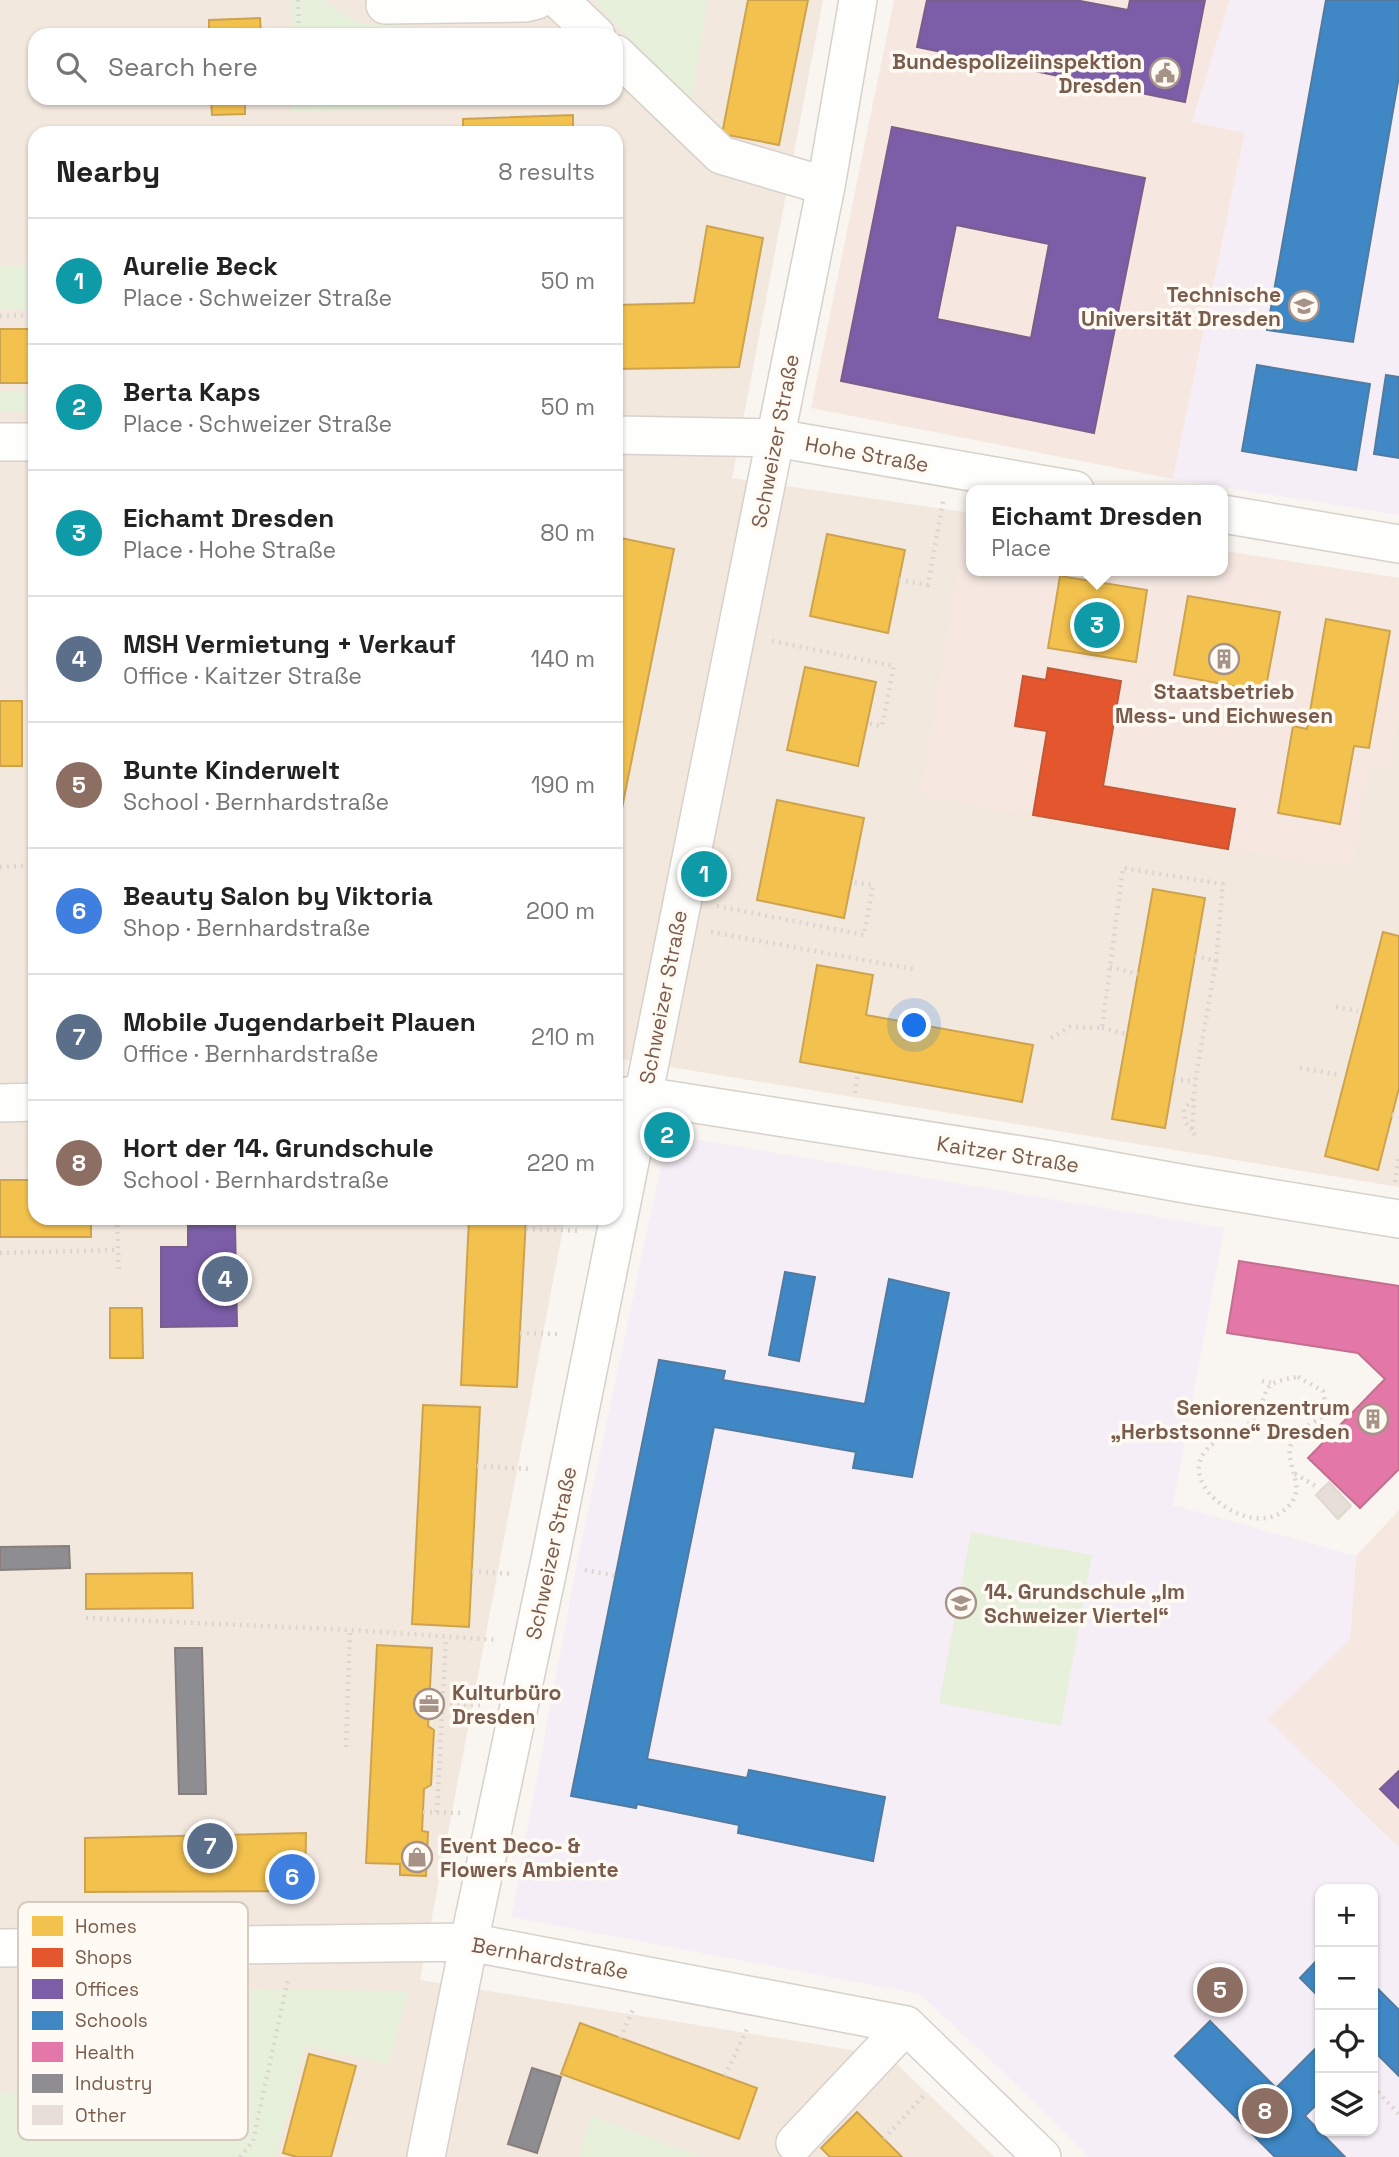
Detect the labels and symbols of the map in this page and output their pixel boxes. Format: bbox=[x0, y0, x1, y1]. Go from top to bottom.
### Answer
place label: Bundespolizeiinspektion Dresden bbox=[892, 48, 1142, 99]
public building icon: Bundespolizeiinspektion Dresden bbox=[1148, 56, 1182, 90]
place label: Technische Universität Dresden bbox=[1081, 281, 1281, 332]
school or university icon: Technische Universität Dresden bbox=[1287, 289, 1321, 323]
street label: Schweizer Straße bbox=[745, 352, 805, 530]
street label: Hohe Straße bbox=[803, 430, 931, 478]
pin: 3 bbox=[1074, 599, 1120, 651]
building icon: Staatsbetrieb Mess- und Eichwesen bbox=[1207, 642, 1241, 676]
place label: Staatsbetrieb Mess- und Eichwesen bbox=[1115, 678, 1333, 729]
pin: 1 bbox=[681, 848, 727, 900]
street label: Schweizer Straße bbox=[633, 908, 693, 1086]
your location bbox=[897, 1008, 931, 1042]
pin: 2 bbox=[644, 1109, 690, 1161]
street label: Kaitzer Straße bbox=[935, 1129, 1081, 1179]
pin: 4 bbox=[202, 1253, 248, 1305]
place label: Seniorenzentrum „Herbstsonne“ Dresden bbox=[1110, 1394, 1350, 1445]
building icon: Seniorenzentrum „Herbstsonne“ Dresden bbox=[1356, 1402, 1390, 1436]
street label: Schweizer Straße bbox=[519, 1464, 583, 1642]
place label: 14. Grundschule „Im Schweizer Viertel“ bbox=[984, 1578, 1185, 1629]
school or university icon: 14. Grundschule „Im Schweizer Viertel“ bbox=[944, 1586, 978, 1620]
place label: Kulturbüro Dresden bbox=[452, 1679, 561, 1730]
office icon: Kulturbüro Dresden bbox=[412, 1687, 446, 1721]
pin: 7 bbox=[187, 1820, 233, 1872]
place label: Event Deco- & Flowers Ambiente bbox=[440, 1832, 619, 1883]
shop icon: Event Deco- & Flowers Ambiente bbox=[400, 1840, 434, 1874]
pin: 6 bbox=[269, 1851, 315, 1903]
legend bbox=[18, 1902, 248, 2140]
text: Homes bbox=[75, 1914, 137, 1939]
street label: Bernhardstraße bbox=[469, 1931, 631, 1985]
text: Shops bbox=[75, 1945, 132, 1970]
pin: 5 bbox=[1197, 1964, 1243, 2016]
text: Offices bbox=[75, 1977, 139, 2002]
text: Schools bbox=[75, 2008, 148, 2033]
text: Health bbox=[75, 2040, 135, 2065]
text: Industry bbox=[75, 2071, 152, 2096]
pin: 8 bbox=[1242, 2085, 1288, 2137]
text: Other bbox=[75, 2103, 127, 2128]

